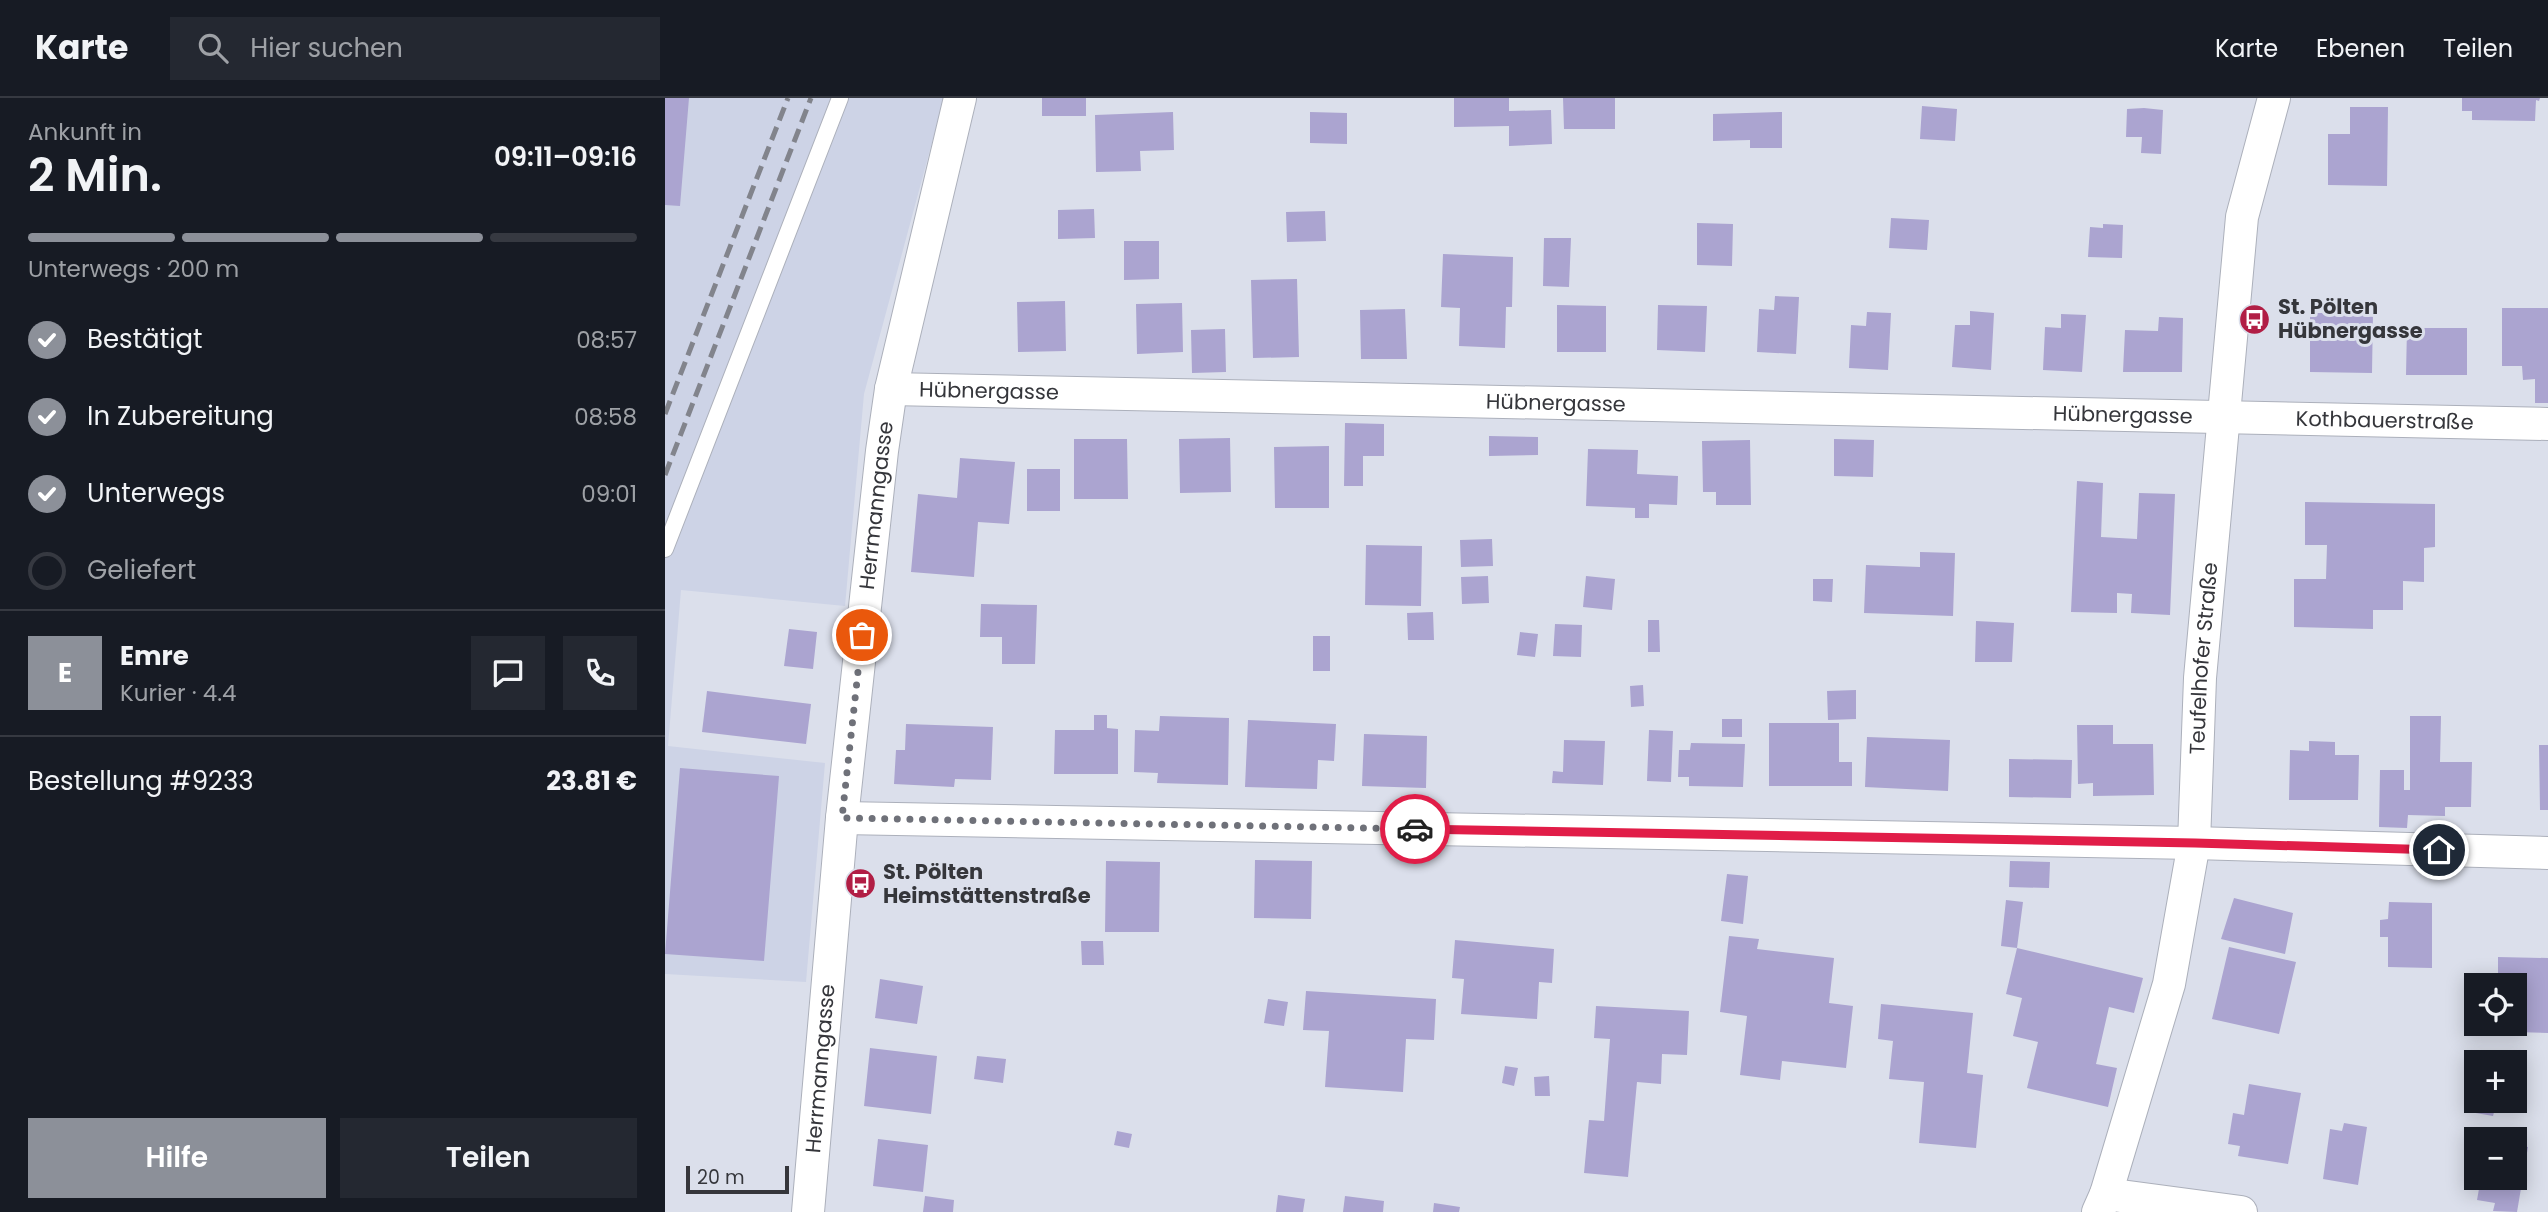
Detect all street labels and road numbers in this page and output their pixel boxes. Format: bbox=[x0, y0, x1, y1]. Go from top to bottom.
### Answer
street label: Hübnergasse bbox=[919, 375, 1059, 407]
street label: Hübnergasse bbox=[1486, 387, 1626, 419]
street label: Hübnergasse bbox=[2052, 399, 2193, 430]
street label: Kothbauerstraße bbox=[2295, 404, 2474, 436]
street label: Herrmanngasse bbox=[852, 419, 900, 591]
street label: Teufelhofer Straße bbox=[2182, 561, 2224, 755]
street label: Herrmanngasse bbox=[798, 983, 842, 1154]

